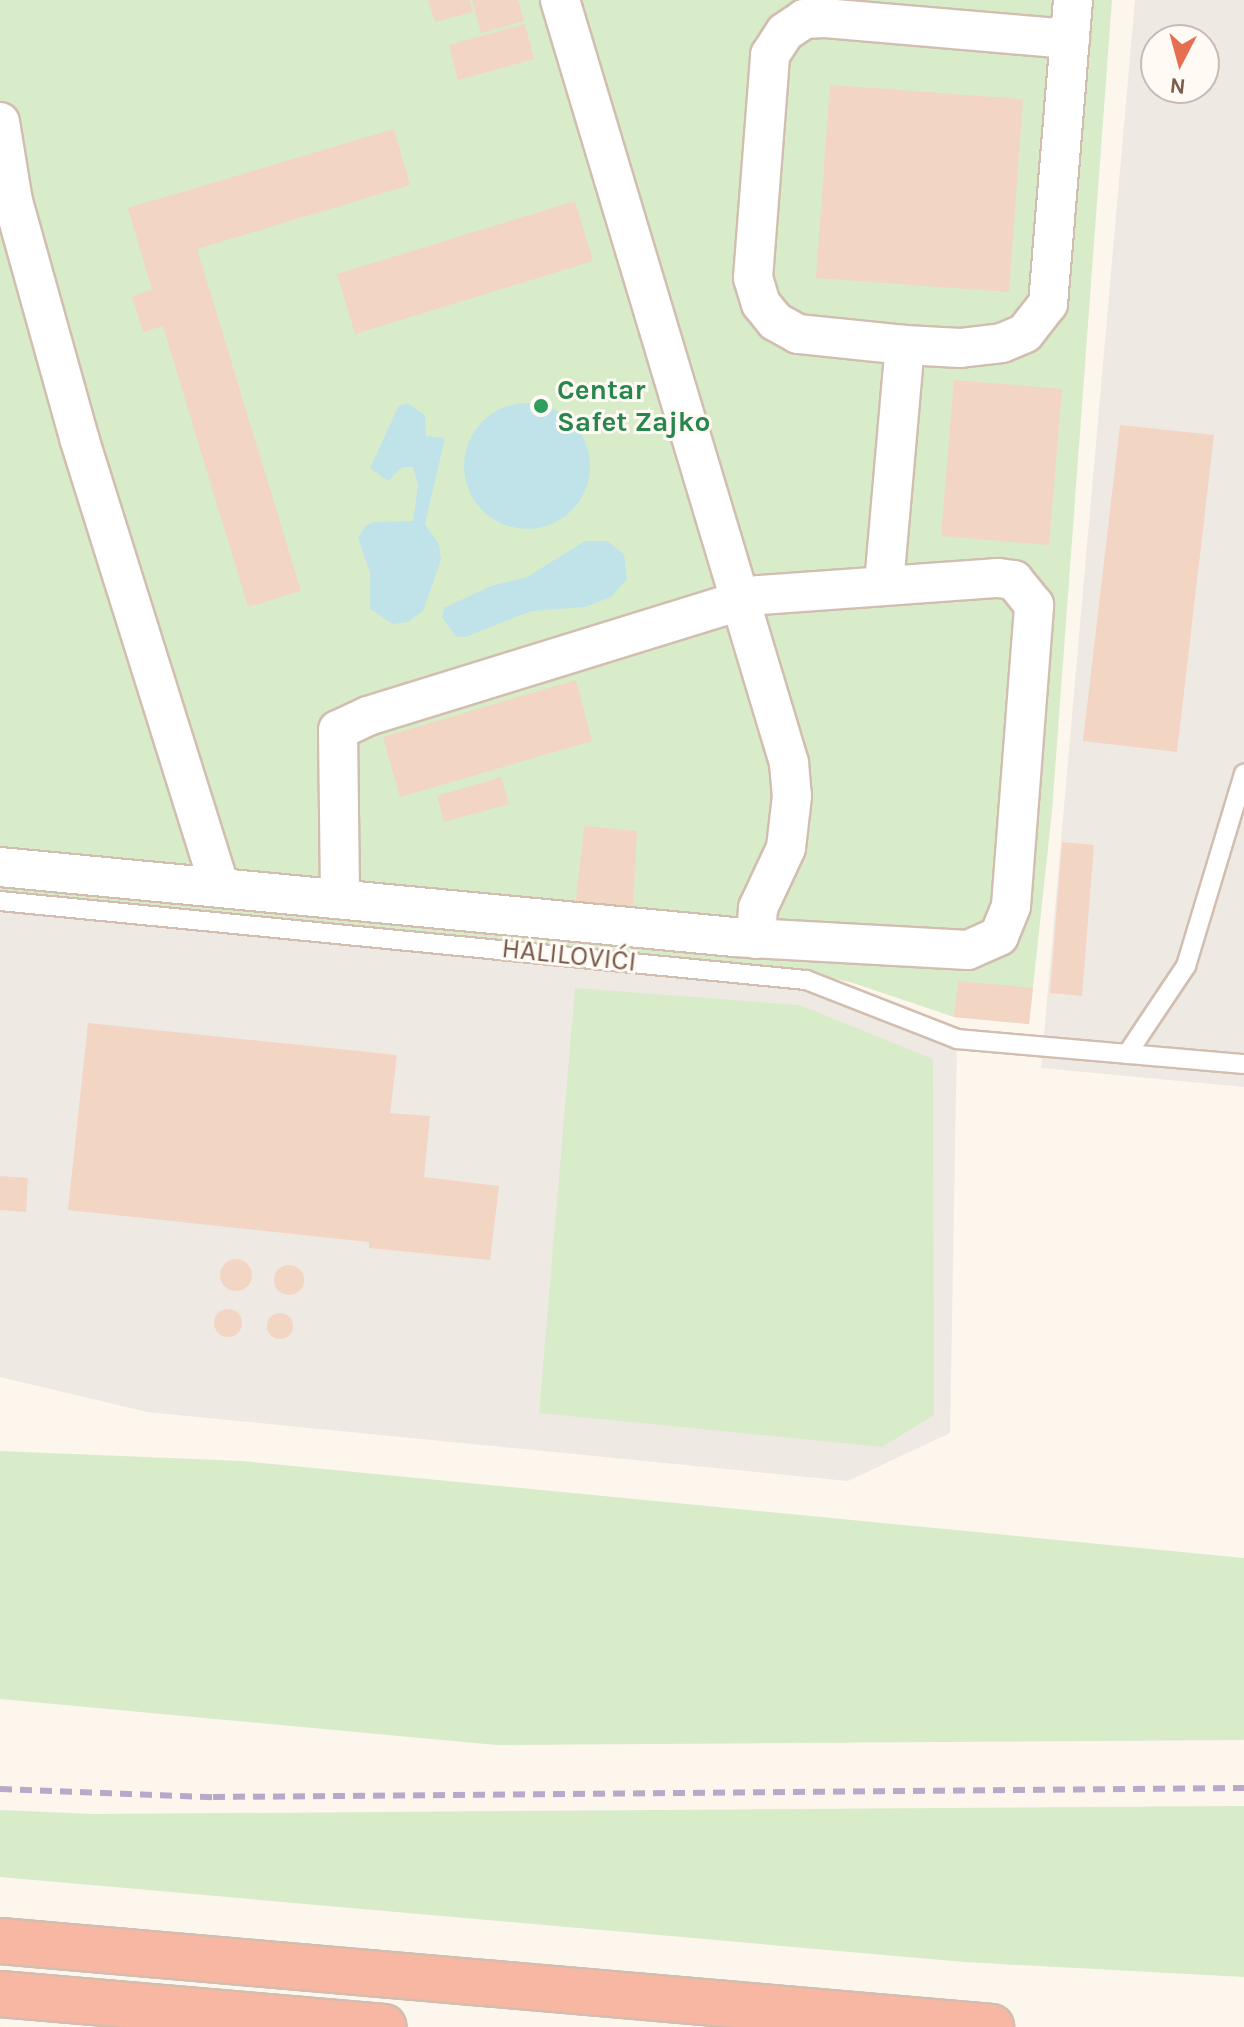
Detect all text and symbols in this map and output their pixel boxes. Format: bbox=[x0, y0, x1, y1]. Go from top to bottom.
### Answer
north arrow bbox=[1140, 24, 1220, 104]
text: N bbox=[1168, 72, 1187, 100]
place label: Centar Safet Zajko bbox=[557, 373, 710, 439]
marker: Centar Safet Zajko bbox=[532, 397, 550, 415]
street label: HALILOVIĆI bbox=[500, 931, 638, 979]

